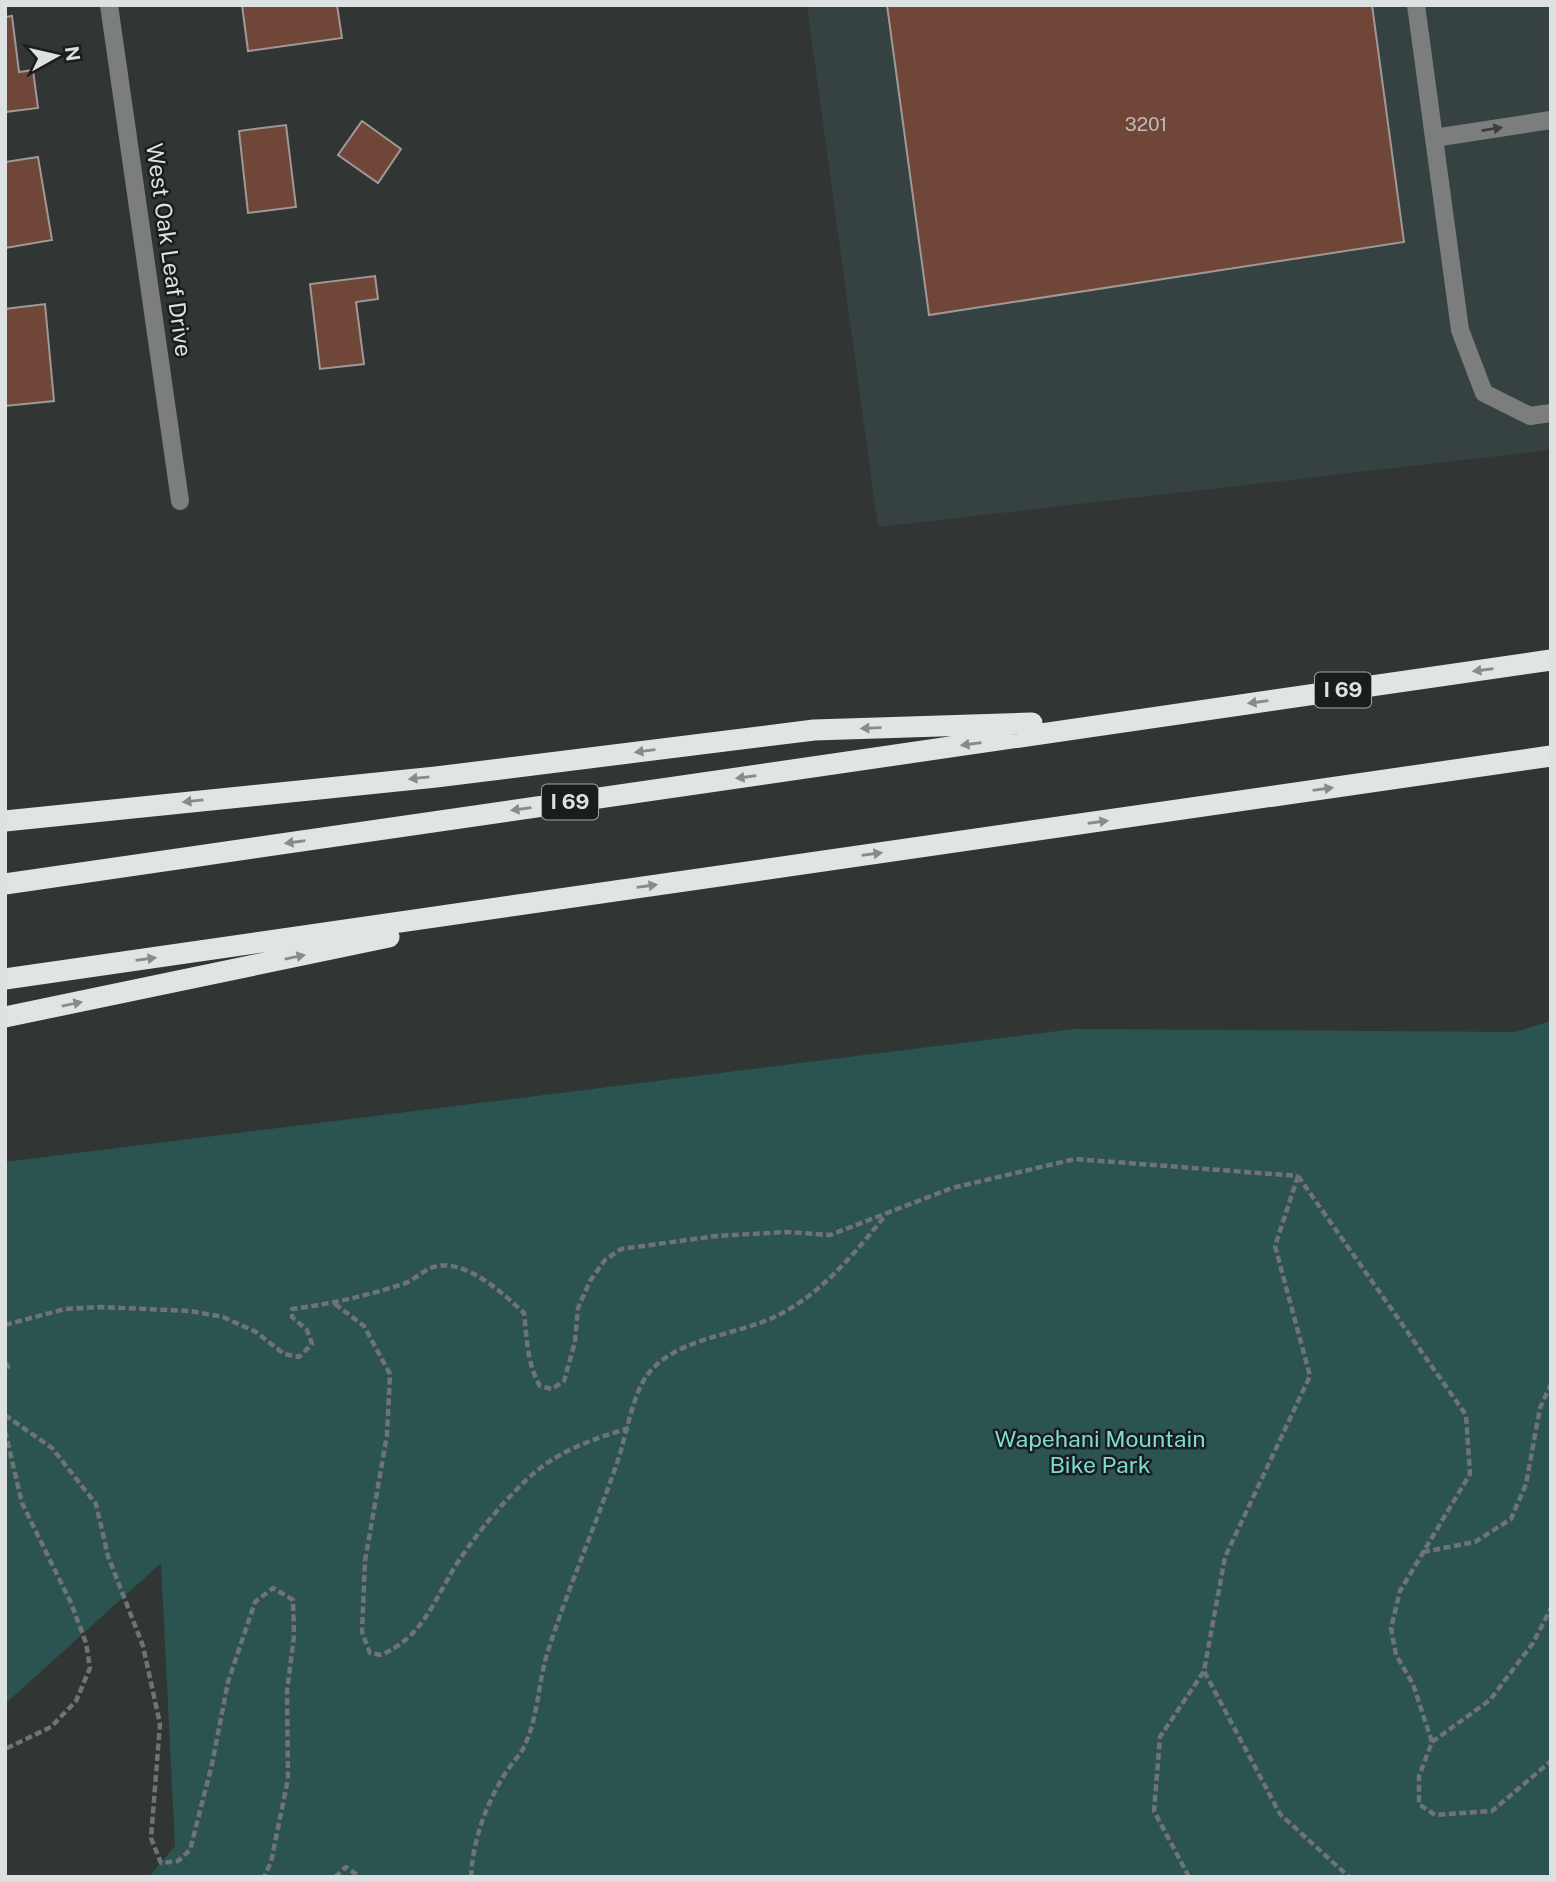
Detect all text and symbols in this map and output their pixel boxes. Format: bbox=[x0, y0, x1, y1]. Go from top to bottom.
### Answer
north arrow bbox=[21, 21, 91, 91]
text: N bbox=[61, 45, 85, 63]
house number: 3201 bbox=[1125, 113, 1167, 135]
one-way arrow bbox=[1482, 123, 1504, 134]
street label: West Oak Leaf Drive bbox=[141, 141, 198, 358]
one-way arrow bbox=[1472, 665, 1494, 676]
road number: I 69 bbox=[1315, 672, 1371, 708]
one-way arrow bbox=[1247, 697, 1269, 708]
one-way arrow bbox=[860, 723, 882, 734]
one-way arrow bbox=[960, 739, 982, 750]
one-way arrow bbox=[634, 746, 656, 757]
one-way arrow bbox=[735, 771, 757, 782]
one-way arrow bbox=[408, 773, 430, 784]
one-way arrow bbox=[1312, 783, 1334, 794]
road number: I 69 bbox=[542, 784, 598, 820]
one-way arrow bbox=[182, 796, 204, 807]
one-way arrow bbox=[509, 804, 531, 815]
one-way arrow bbox=[1087, 816, 1109, 827]
one-way arrow bbox=[284, 837, 306, 848]
one-way arrow bbox=[862, 848, 884, 859]
one-way arrow bbox=[636, 881, 658, 892]
one-way arrow bbox=[284, 951, 306, 962]
one-way arrow bbox=[135, 953, 157, 964]
one-way arrow bbox=[61, 999, 83, 1010]
park label: Wapehani Mountain Bike Park bbox=[994, 1425, 1206, 1478]

